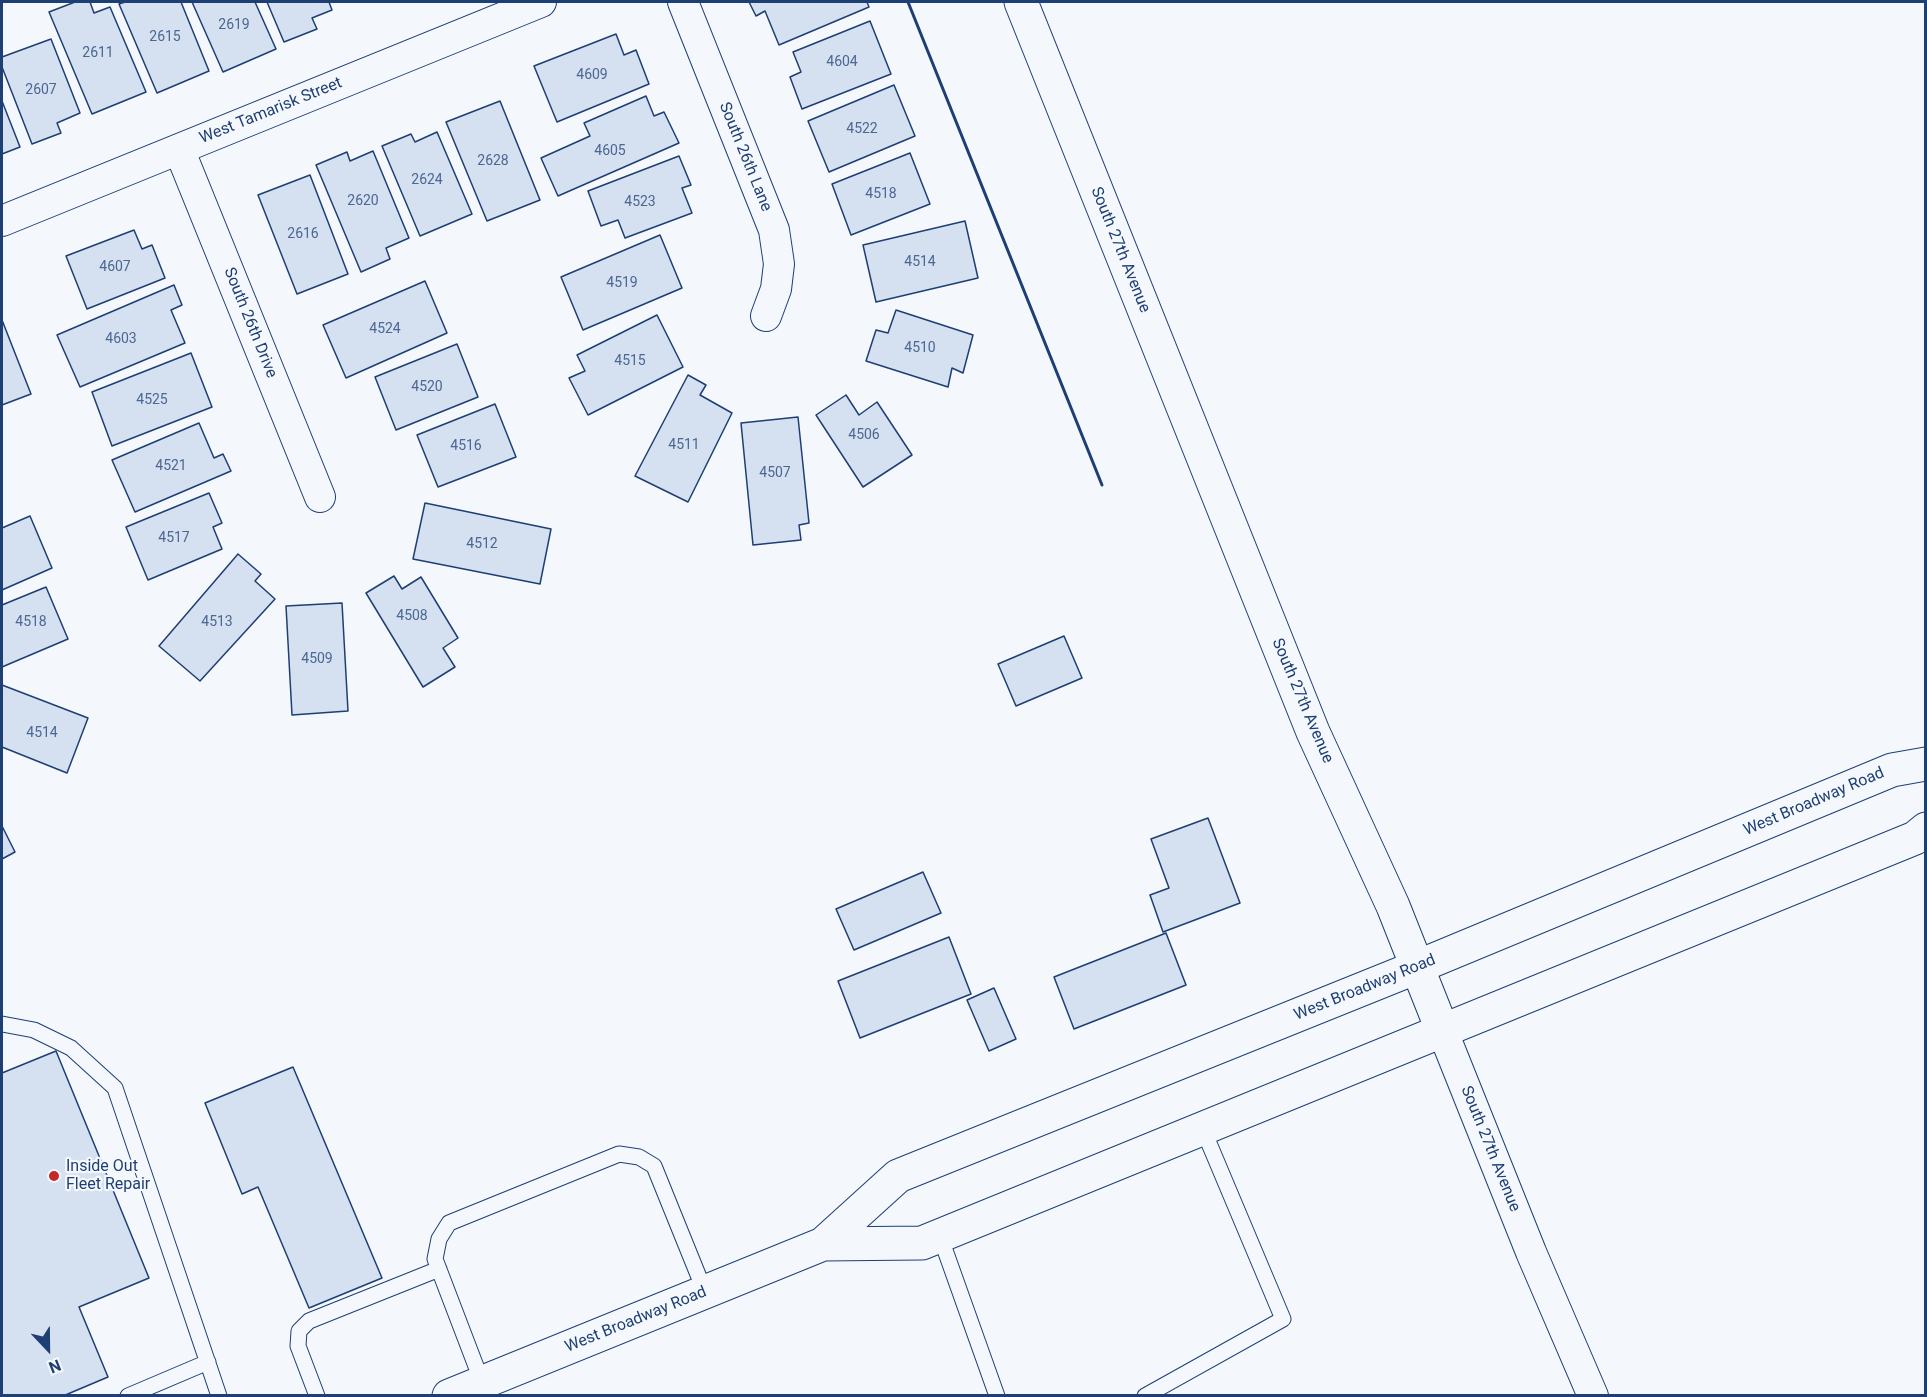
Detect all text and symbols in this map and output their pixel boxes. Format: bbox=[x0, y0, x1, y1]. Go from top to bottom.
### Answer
house number: 2619 bbox=[218, 17, 250, 33]
house number: 2615 bbox=[149, 29, 181, 45]
house number: 2611 bbox=[82, 45, 114, 61]
house number: 4604 bbox=[826, 54, 858, 70]
house number: 4609 bbox=[576, 67, 608, 83]
street label: West Tamarisk Street bbox=[197, 74, 345, 148]
house number: 2607 bbox=[25, 82, 57, 98]
street label: South 26th Lane bbox=[714, 100, 776, 214]
house number: 4522 bbox=[846, 121, 878, 137]
house number: 4605 bbox=[594, 143, 626, 159]
house number: 2628 bbox=[477, 153, 509, 169]
house number: 2624 bbox=[411, 172, 443, 188]
street label: South 27th Avenue bbox=[1086, 184, 1154, 316]
house number: 4518 bbox=[865, 186, 897, 202]
house number: 2620 bbox=[347, 193, 379, 209]
house number: 4523 bbox=[624, 194, 656, 210]
house number: 2616 bbox=[287, 226, 319, 242]
house number: 4514 bbox=[904, 254, 936, 270]
house number: 4607 bbox=[99, 259, 131, 275]
street label: South 26th Drive bbox=[219, 265, 281, 381]
house number: 4519 bbox=[606, 275, 638, 291]
house number: 4524 bbox=[369, 321, 401, 337]
house number: 4603 bbox=[105, 331, 137, 347]
house number: 4510 bbox=[904, 340, 936, 356]
house number: 4515 bbox=[614, 353, 646, 369]
house number: 4520 bbox=[411, 379, 443, 395]
house number: 4525 bbox=[136, 392, 168, 408]
house number: 4506 bbox=[848, 427, 880, 443]
house number: 4511 bbox=[668, 437, 700, 453]
house number: 4516 bbox=[450, 438, 482, 454]
house number: 4521 bbox=[155, 458, 187, 474]
house number: 4507 bbox=[759, 465, 791, 481]
house number: 4517 bbox=[158, 530, 190, 546]
house number: 4512 bbox=[466, 536, 498, 552]
house number: 4508 bbox=[396, 608, 428, 624]
house number: 4518 bbox=[15, 614, 47, 630]
house number: 4513 bbox=[201, 614, 233, 630]
street label: South 27th Avenue bbox=[1267, 636, 1337, 766]
house number: 4509 bbox=[301, 651, 333, 667]
house number: 4514 bbox=[26, 725, 58, 741]
street label: West Broadway Road bbox=[1741, 764, 1887, 840]
street label: West Broadway Road bbox=[1291, 951, 1439, 1025]
street label: South 27th Avenue bbox=[1456, 1083, 1524, 1215]
place label: Inside Out Fleet Repair bbox=[66, 1157, 150, 1195]
marker: Inside Out Fleet Repair bbox=[47, 1169, 61, 1183]
street label: West Broadway Road bbox=[562, 1283, 710, 1357]
north arrow bbox=[18, 1319, 78, 1379]
text: N bbox=[46, 1355, 64, 1377]

